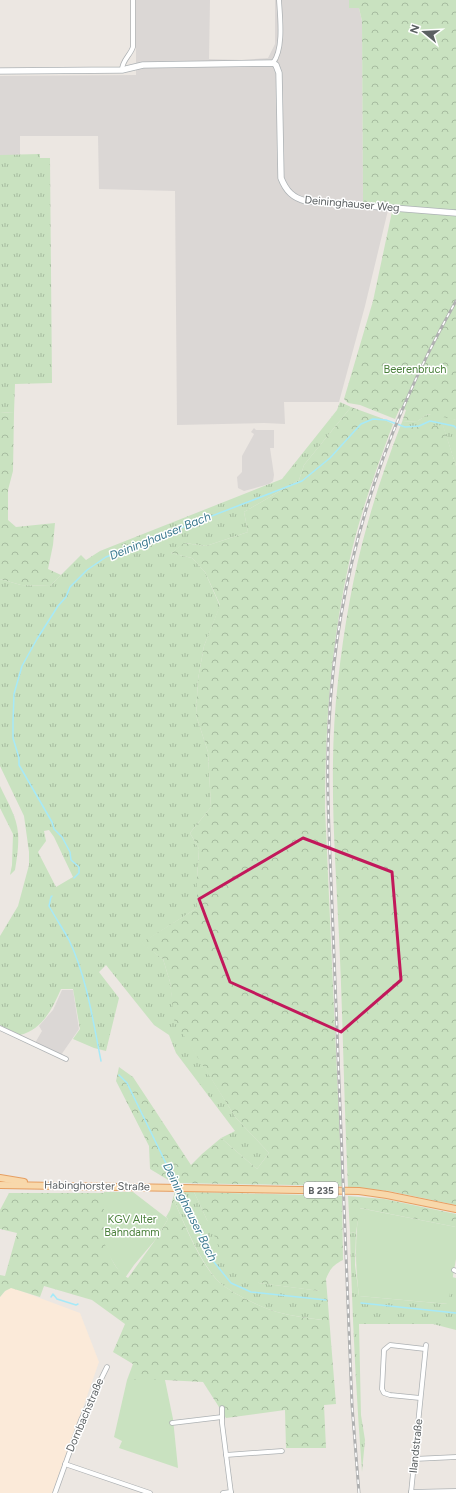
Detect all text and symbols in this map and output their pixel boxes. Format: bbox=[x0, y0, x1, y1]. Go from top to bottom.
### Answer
north arrow bbox=[404, 12, 444, 52]
text: N bbox=[407, 23, 422, 35]
street label: Deininghauser Weg bbox=[304, 193, 400, 215]
park label: Beerenbruch bbox=[384, 363, 447, 376]
water label: Deininghauser Bach bbox=[107, 509, 213, 563]
water label: Deininghauser Bach bbox=[160, 1160, 220, 1264]
street label: Habinghorster Straße bbox=[44, 1179, 150, 1193]
road number: B 235 bbox=[304, 1182, 338, 1198]
park label: KGV Alter Bahndamm bbox=[104, 1213, 160, 1239]
street label: Dornbachstraße bbox=[64, 1376, 106, 1454]
street label: Ilandstraße bbox=[407, 1418, 425, 1474]

